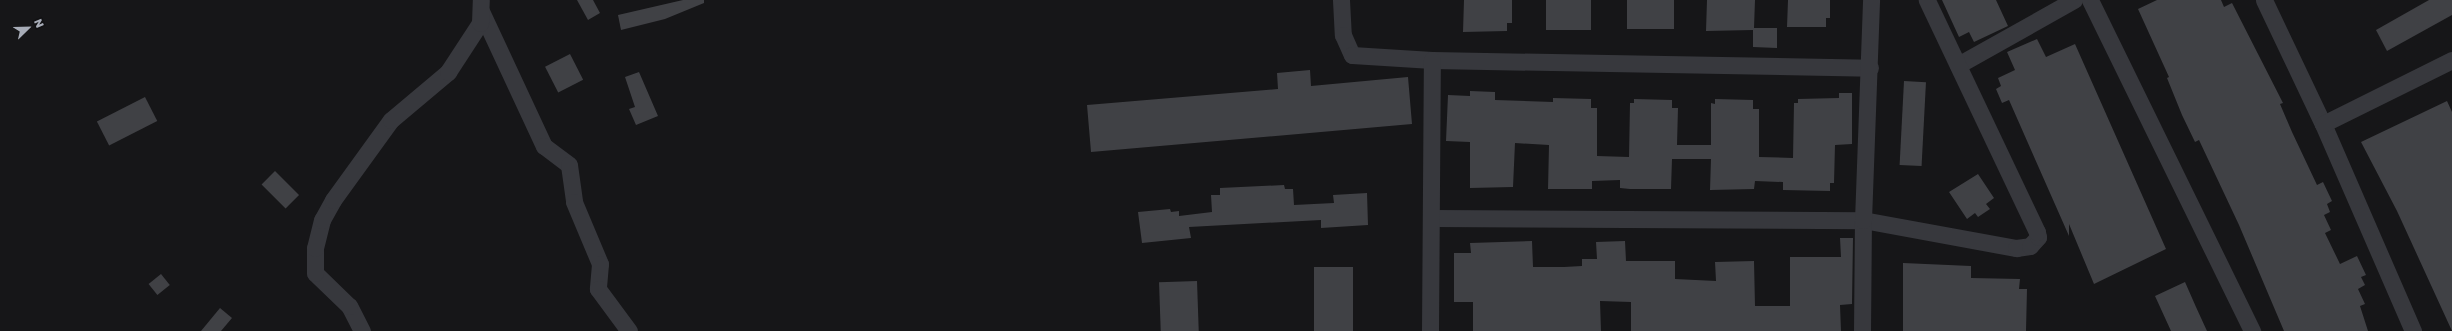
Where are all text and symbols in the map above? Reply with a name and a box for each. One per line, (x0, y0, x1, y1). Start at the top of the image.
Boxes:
north arrow (8, 8, 48, 48)
text: N (32, 17, 47, 30)

